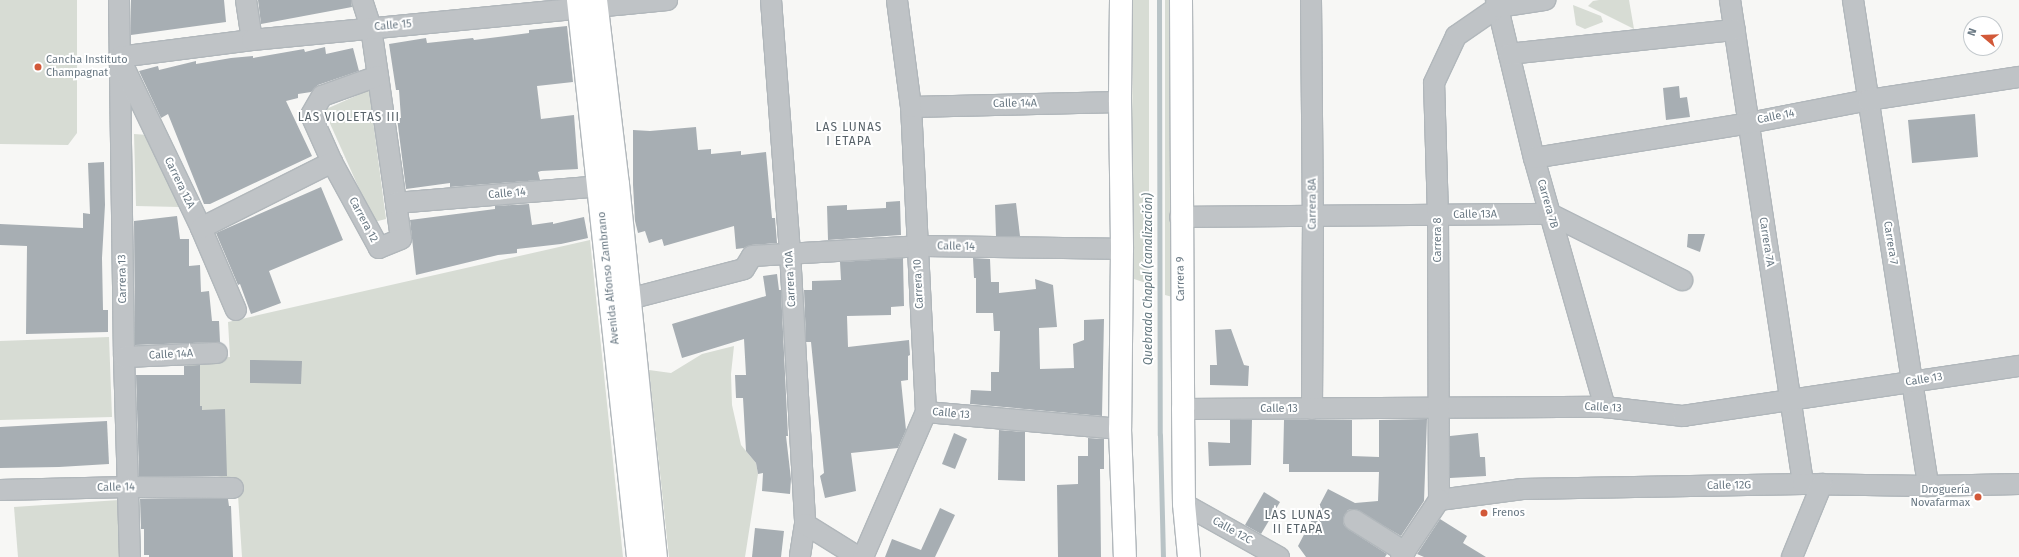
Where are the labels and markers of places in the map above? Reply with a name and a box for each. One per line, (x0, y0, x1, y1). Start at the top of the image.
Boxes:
place label: Cancha Instituto Champagnat (46, 54, 128, 80)
marker: Cancha Instituto Champagnat (33, 62, 43, 72)
place label: Droguería Novafarmax (1910, 484, 1970, 510)
marker: Droguería Novafarmax (1973, 492, 1983, 502)
place label: Frenos (1492, 506, 1525, 520)
marker: Frenos (1479, 508, 1489, 518)

